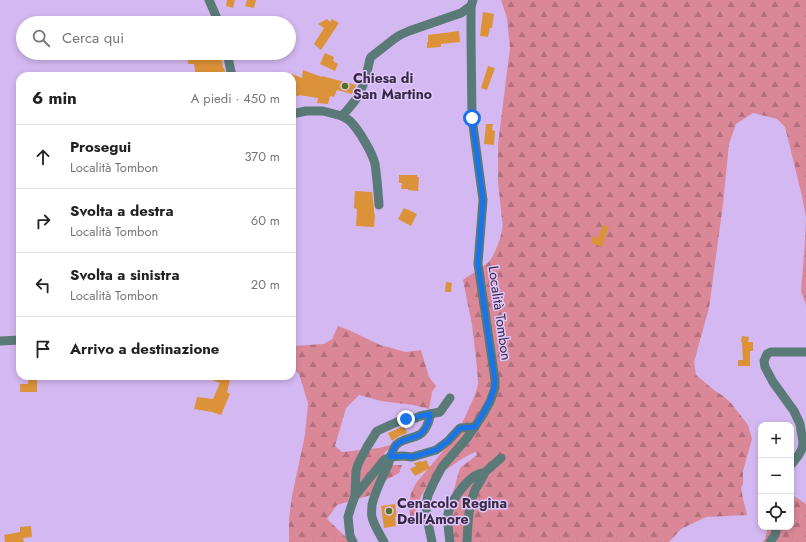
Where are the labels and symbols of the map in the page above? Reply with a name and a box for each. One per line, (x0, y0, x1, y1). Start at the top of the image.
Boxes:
place label: Chiesa di San Martino (353, 68, 432, 104)
marker: Chiesa di San Martino (340, 81, 350, 91)
route start (463, 109, 481, 127)
street label: Località Tombon (483, 264, 517, 362)
route end (397, 410, 415, 428)
place label: Cenacolo Regina Dell'Amore (397, 493, 507, 529)
marker: Cenacolo Regina Dell'Amore (384, 506, 394, 516)

